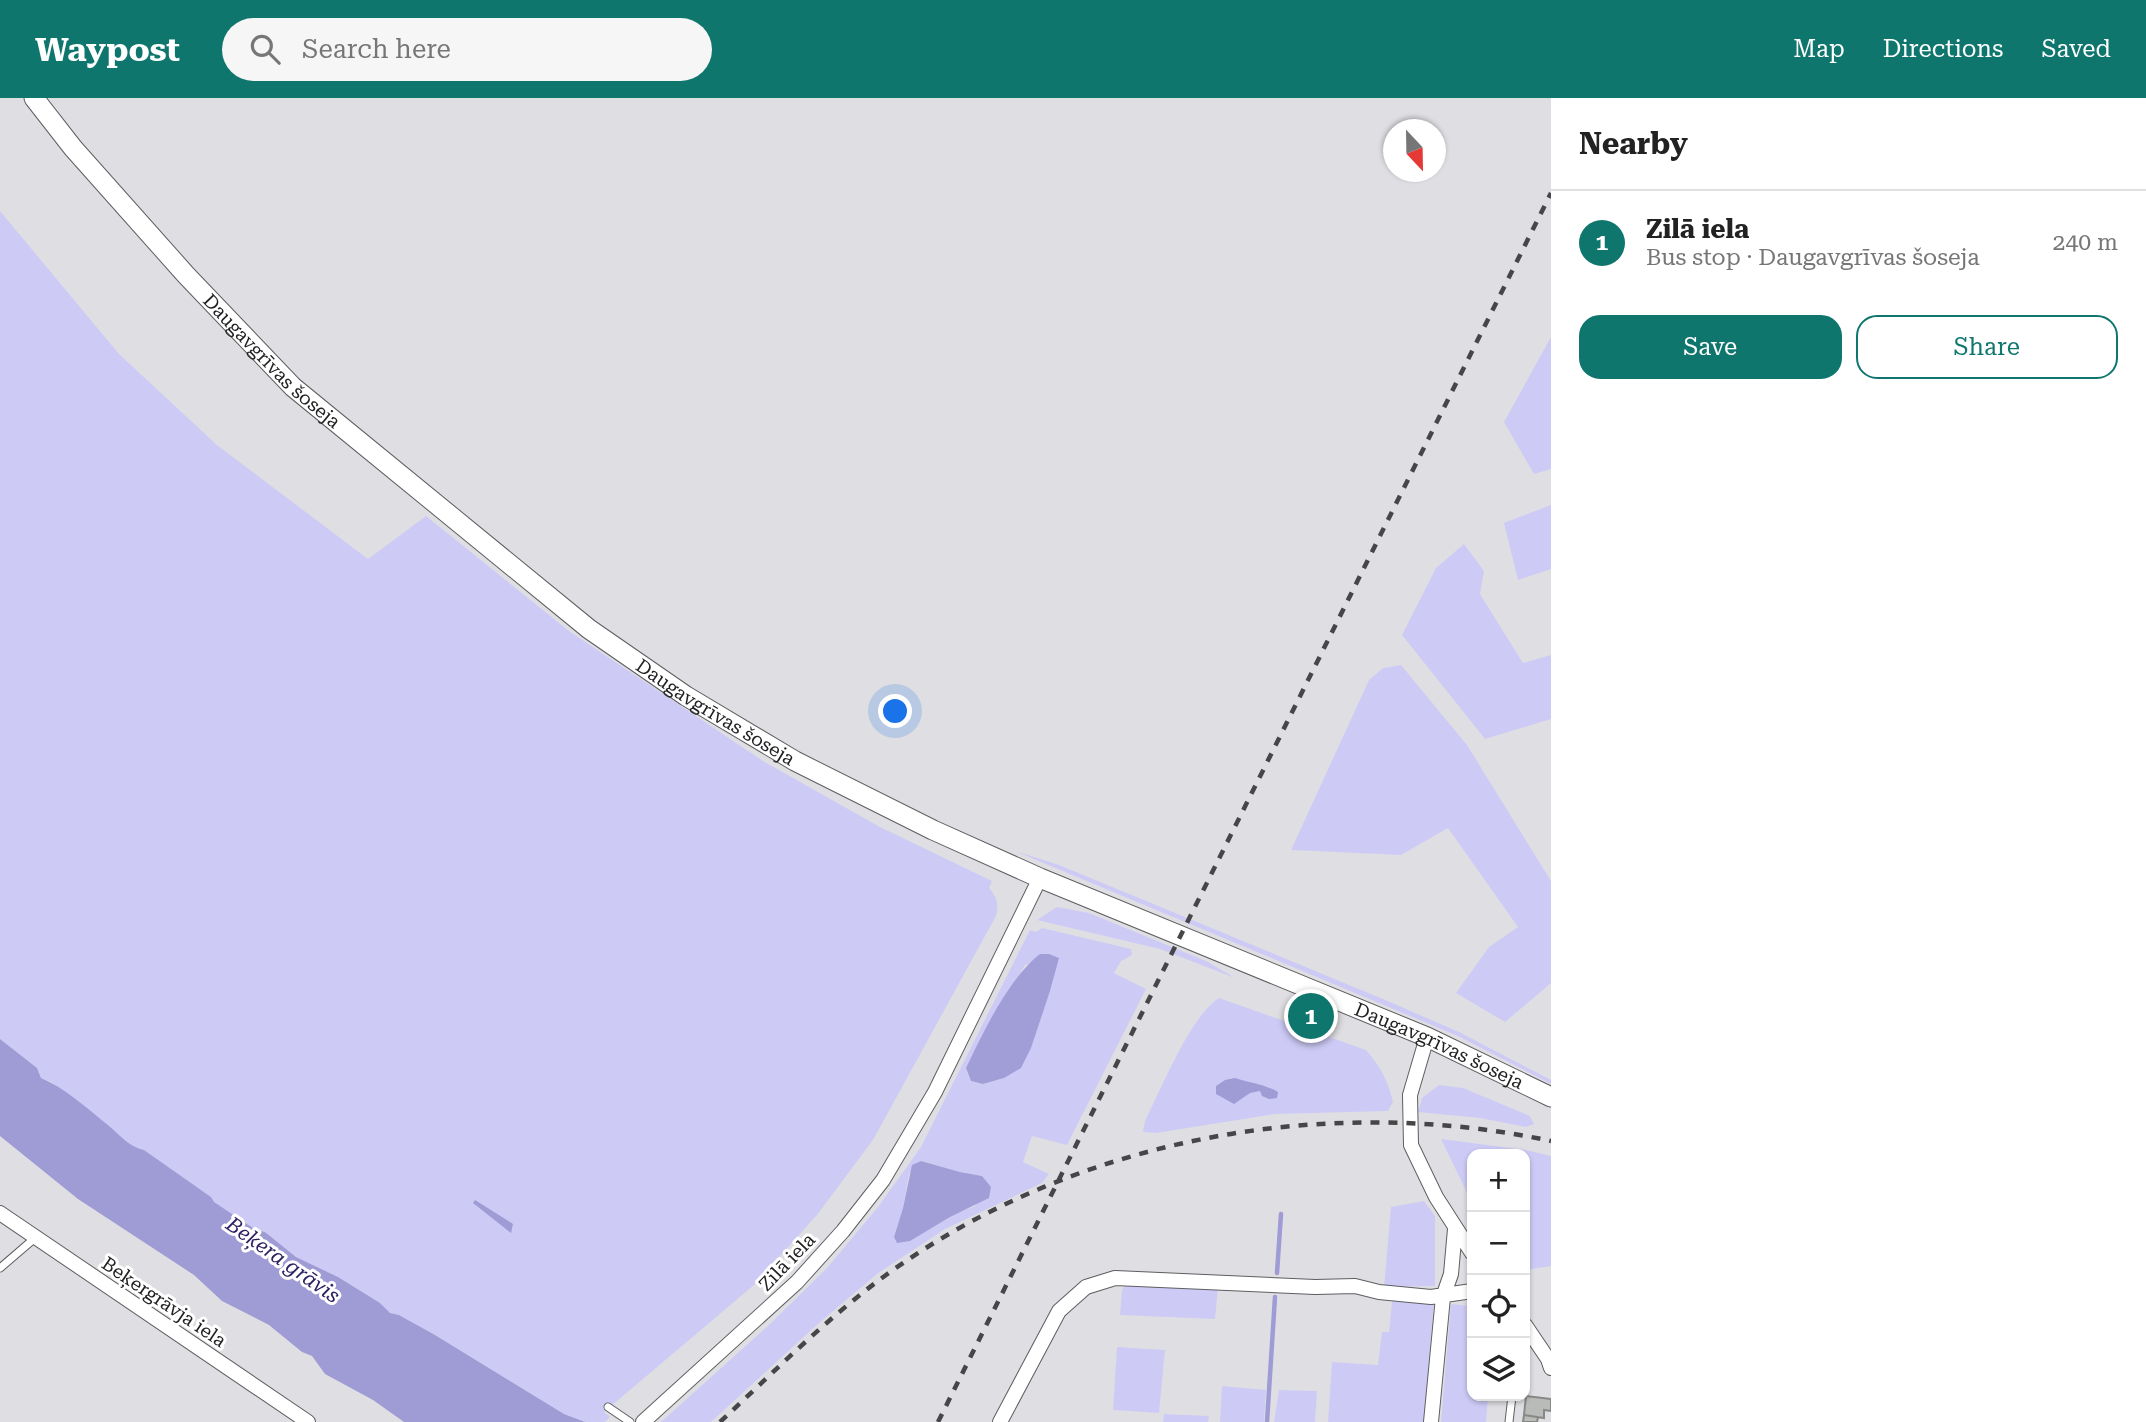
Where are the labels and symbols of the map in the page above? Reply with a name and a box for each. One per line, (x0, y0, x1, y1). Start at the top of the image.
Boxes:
north arrow (1383, 119, 1446, 182)
street label: Daugavgrīvas šoseja (198, 289, 346, 433)
street label: Daugavgrīvas šoseja (632, 653, 800, 770)
your location (878, 694, 912, 728)
pin: 1 (1288, 990, 1334, 1042)
street label: Daugavgrīvas šoseja (1351, 997, 1528, 1094)
water label: Beķera grāvis (220, 1211, 345, 1310)
street label: Zilā iela (754, 1228, 821, 1296)
street label: Beķergrāvja iela (96, 1252, 231, 1354)

